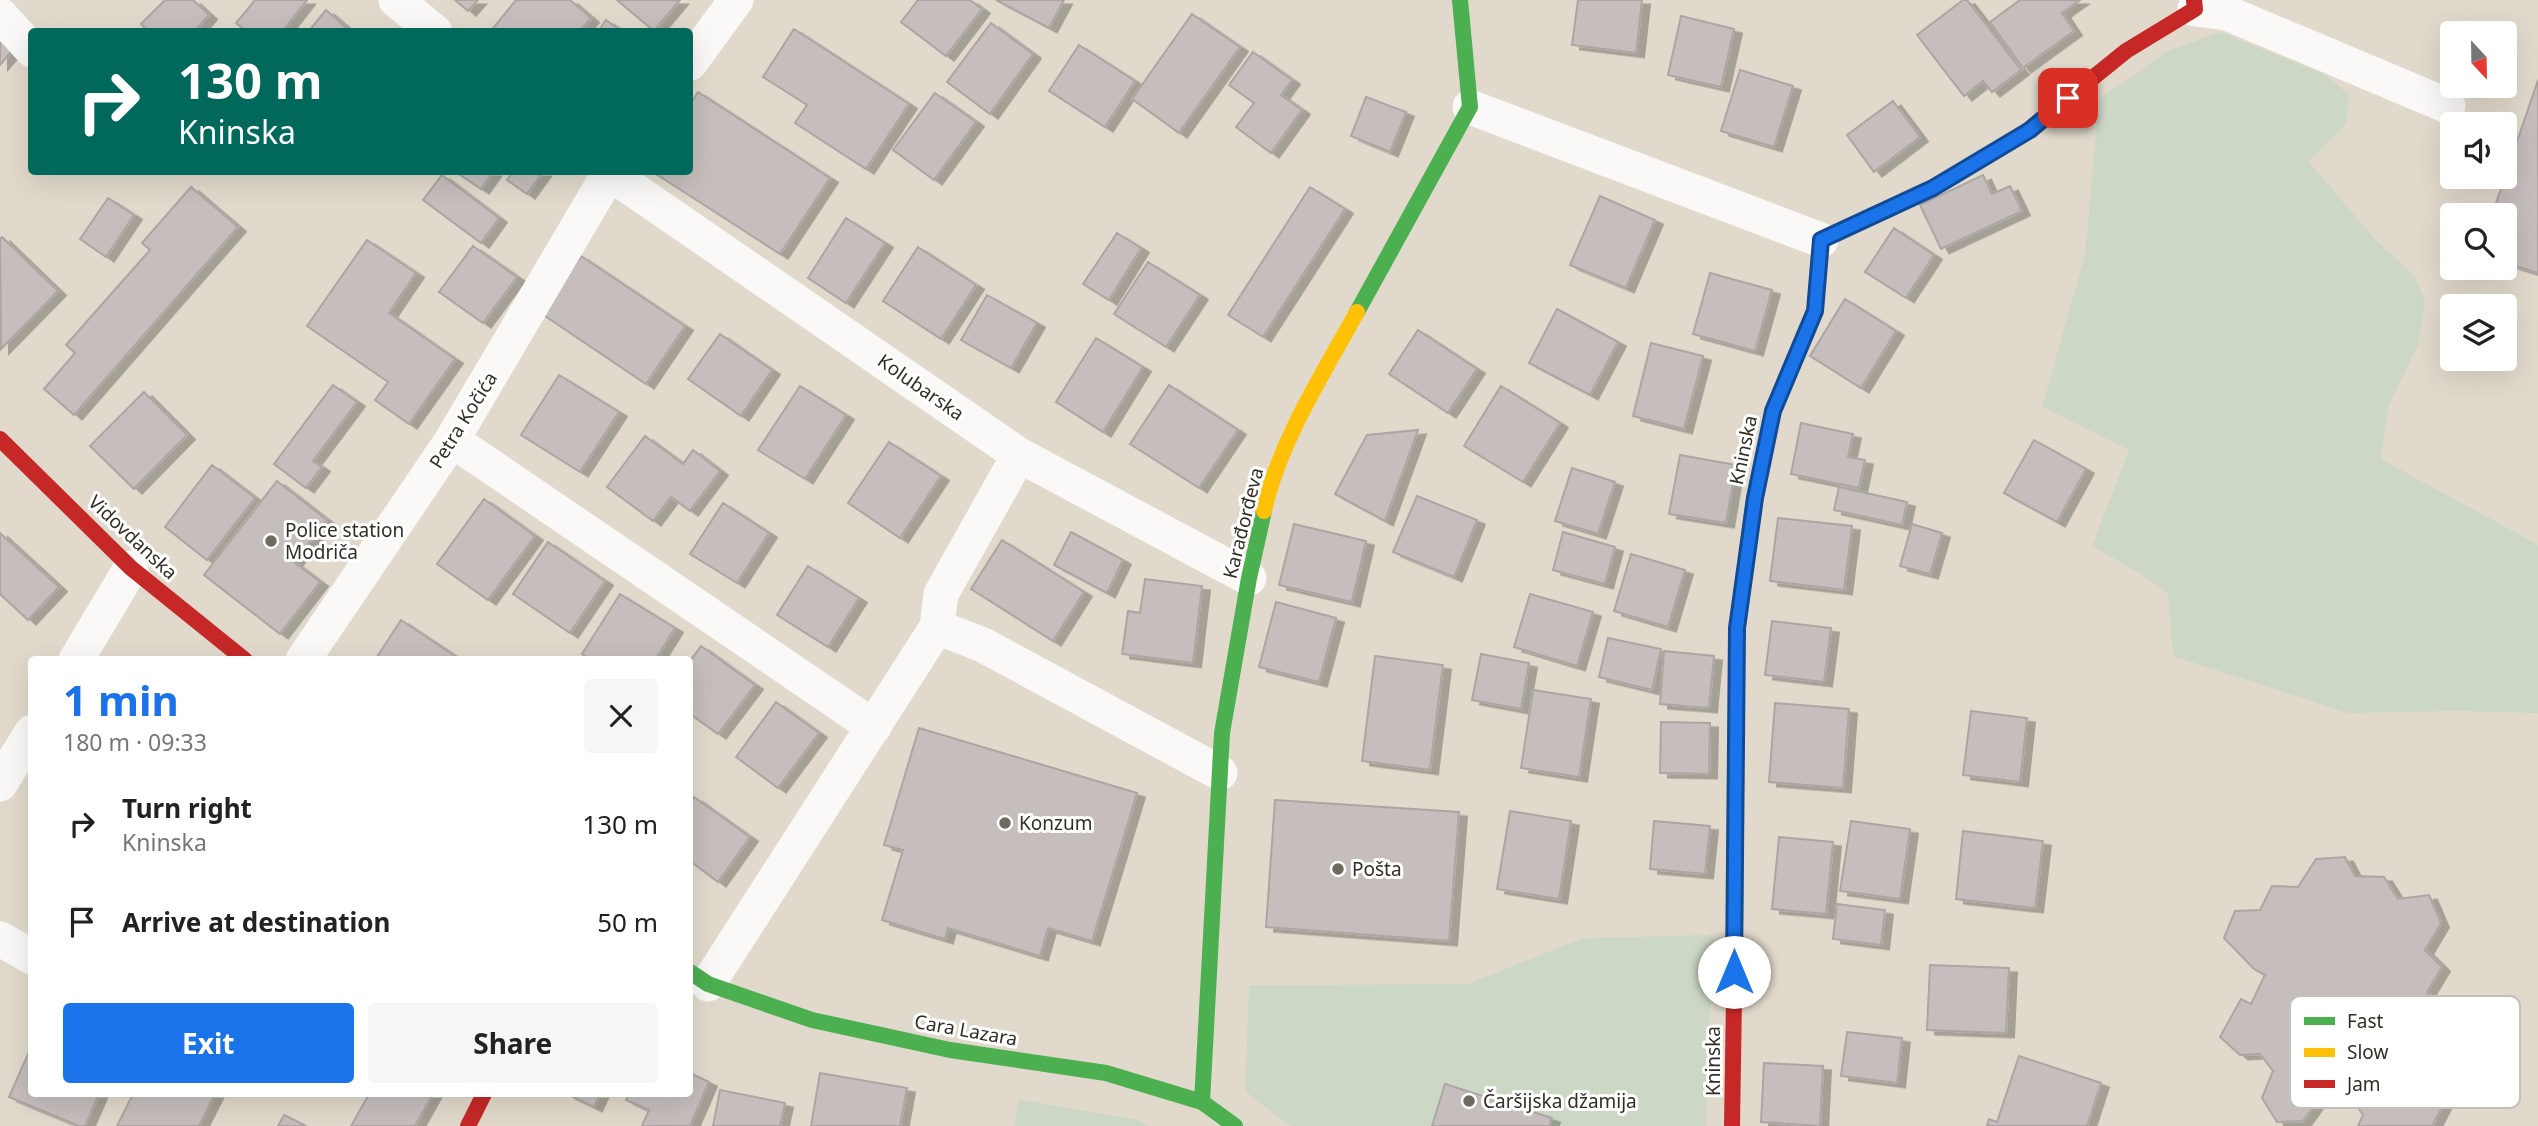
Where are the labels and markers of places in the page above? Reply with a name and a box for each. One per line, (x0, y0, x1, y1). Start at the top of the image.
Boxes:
pin (2038, 68, 2098, 128)
place label: Police station Modriča (285, 517, 404, 565)
marker: Police station Modriča (263, 533, 279, 549)
place label: Konzum (1019, 810, 1092, 836)
marker: Konzum (997, 815, 1013, 831)
place label: Pošta (1352, 856, 1402, 882)
marker: Pošta (1330, 861, 1346, 877)
place label: Čaršijska džamija (1483, 1088, 1637, 1114)
marker: Čaršijska džamija (1461, 1093, 1477, 1109)

